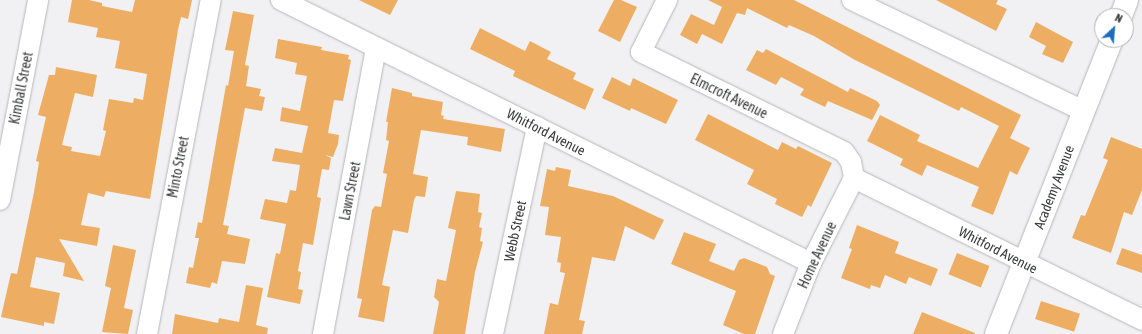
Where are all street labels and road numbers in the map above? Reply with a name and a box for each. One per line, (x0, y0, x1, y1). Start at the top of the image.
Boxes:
street label: Kimball Street (6, 50, 36, 126)
street label: Elmcroft Avenue (687, 70, 771, 122)
street label: Whitford Avenue (504, 105, 588, 159)
street label: Minto Street (164, 135, 192, 199)
street label: Academy Avenue (1030, 143, 1078, 231)
street label: Lawn Street (336, 160, 364, 222)
street label: Webb Street (500, 199, 530, 263)
street label: Home Avenue (794, 219, 840, 291)
street label: Whitford Avenue (956, 223, 1040, 277)

